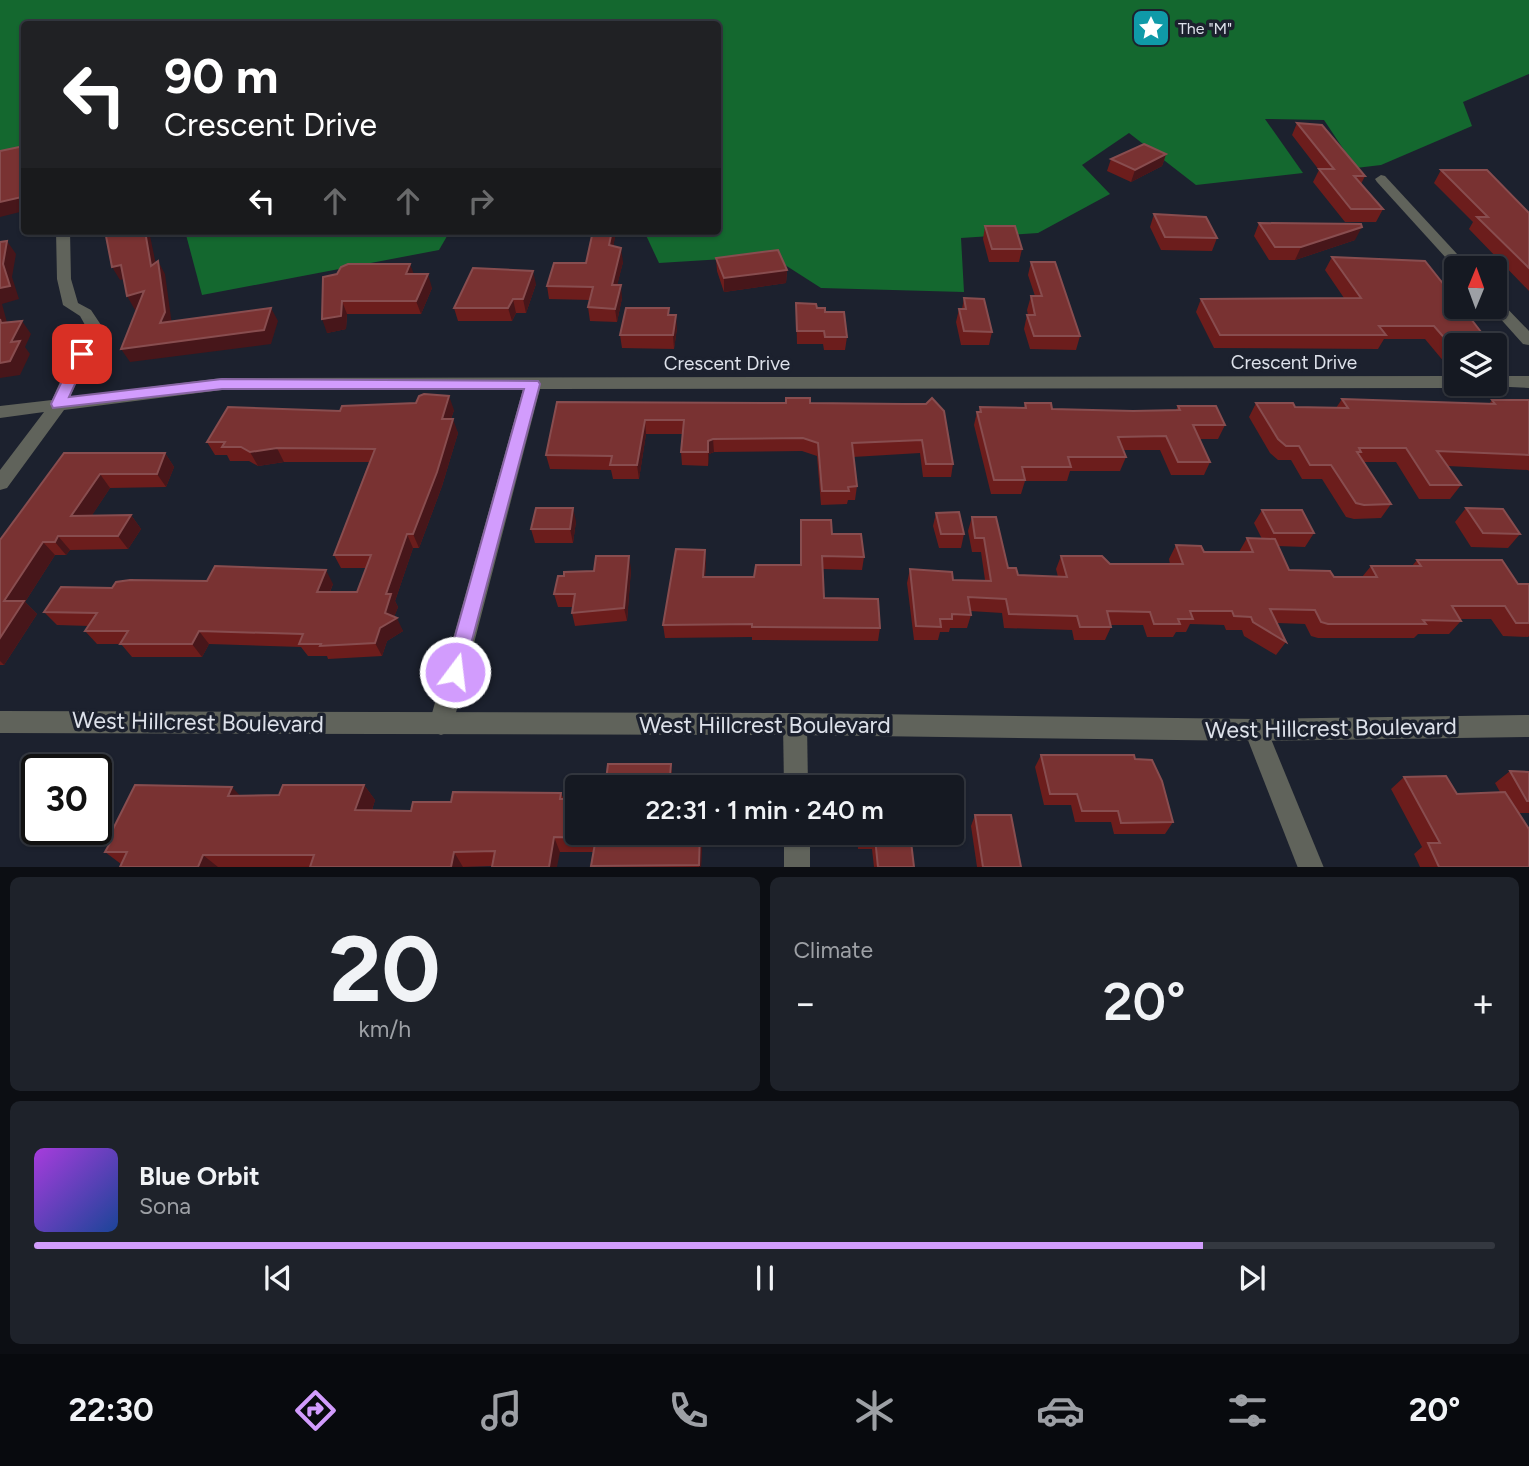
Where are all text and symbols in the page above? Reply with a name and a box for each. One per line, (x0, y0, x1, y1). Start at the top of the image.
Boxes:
place icon: The "M" (1130, 7, 1172, 49)
place label: The "M" (1178, 19, 1232, 38)
text: 90 m (164, 46, 279, 105)
icon: left (49, 49, 140, 140)
text: Crescent Drive (164, 106, 377, 144)
icon: left (243, 182, 281, 220)
icon: ahead (316, 182, 354, 220)
icon: ahead (389, 182, 427, 220)
icon: right (462, 182, 500, 220)
north arrow (1444, 256, 1507, 318)
map controls (1444, 256, 1507, 396)
pin (52, 324, 112, 384)
button: layers (1444, 333, 1507, 396)
icon: arrive (63, 335, 101, 373)
street label: Crescent Drive (1231, 351, 1357, 374)
street label: Crescent Drive (664, 352, 790, 375)
position arrow (418, 635, 492, 709)
street label: West Hillcrest Boulevard (72, 706, 324, 738)
street label: West Hillcrest Boulevard (639, 711, 891, 739)
street label: West Hillcrest Boulevard (1205, 712, 1457, 744)
speed limit sign: 30 (21, 754, 112, 845)
text: 22:31 · 1 min · 240 m (645, 794, 884, 826)
text: 20 (329, 915, 441, 1024)
text: Climate (794, 936, 873, 964)
text: 20° (1103, 971, 1186, 1033)
text: − (794, 980, 817, 1026)
text: + (1471, 980, 1495, 1026)
text: km/h (358, 1015, 411, 1043)
text: Blue Orbit (139, 1160, 260, 1192)
text: Sona (139, 1192, 191, 1220)
icon: previous (259, 1259, 297, 1297)
icon: pause (746, 1259, 784, 1297)
icon: next (1233, 1259, 1271, 1297)
icon: directions (291, 1386, 340, 1435)
icon: music (477, 1386, 526, 1435)
icon: phone (664, 1386, 713, 1435)
icon: climate (850, 1386, 899, 1435)
icon: car (1036, 1386, 1085, 1435)
icon: filters (1223, 1386, 1272, 1435)
text: 22:30 (69, 1391, 154, 1429)
text: 20° (1409, 1391, 1460, 1429)

